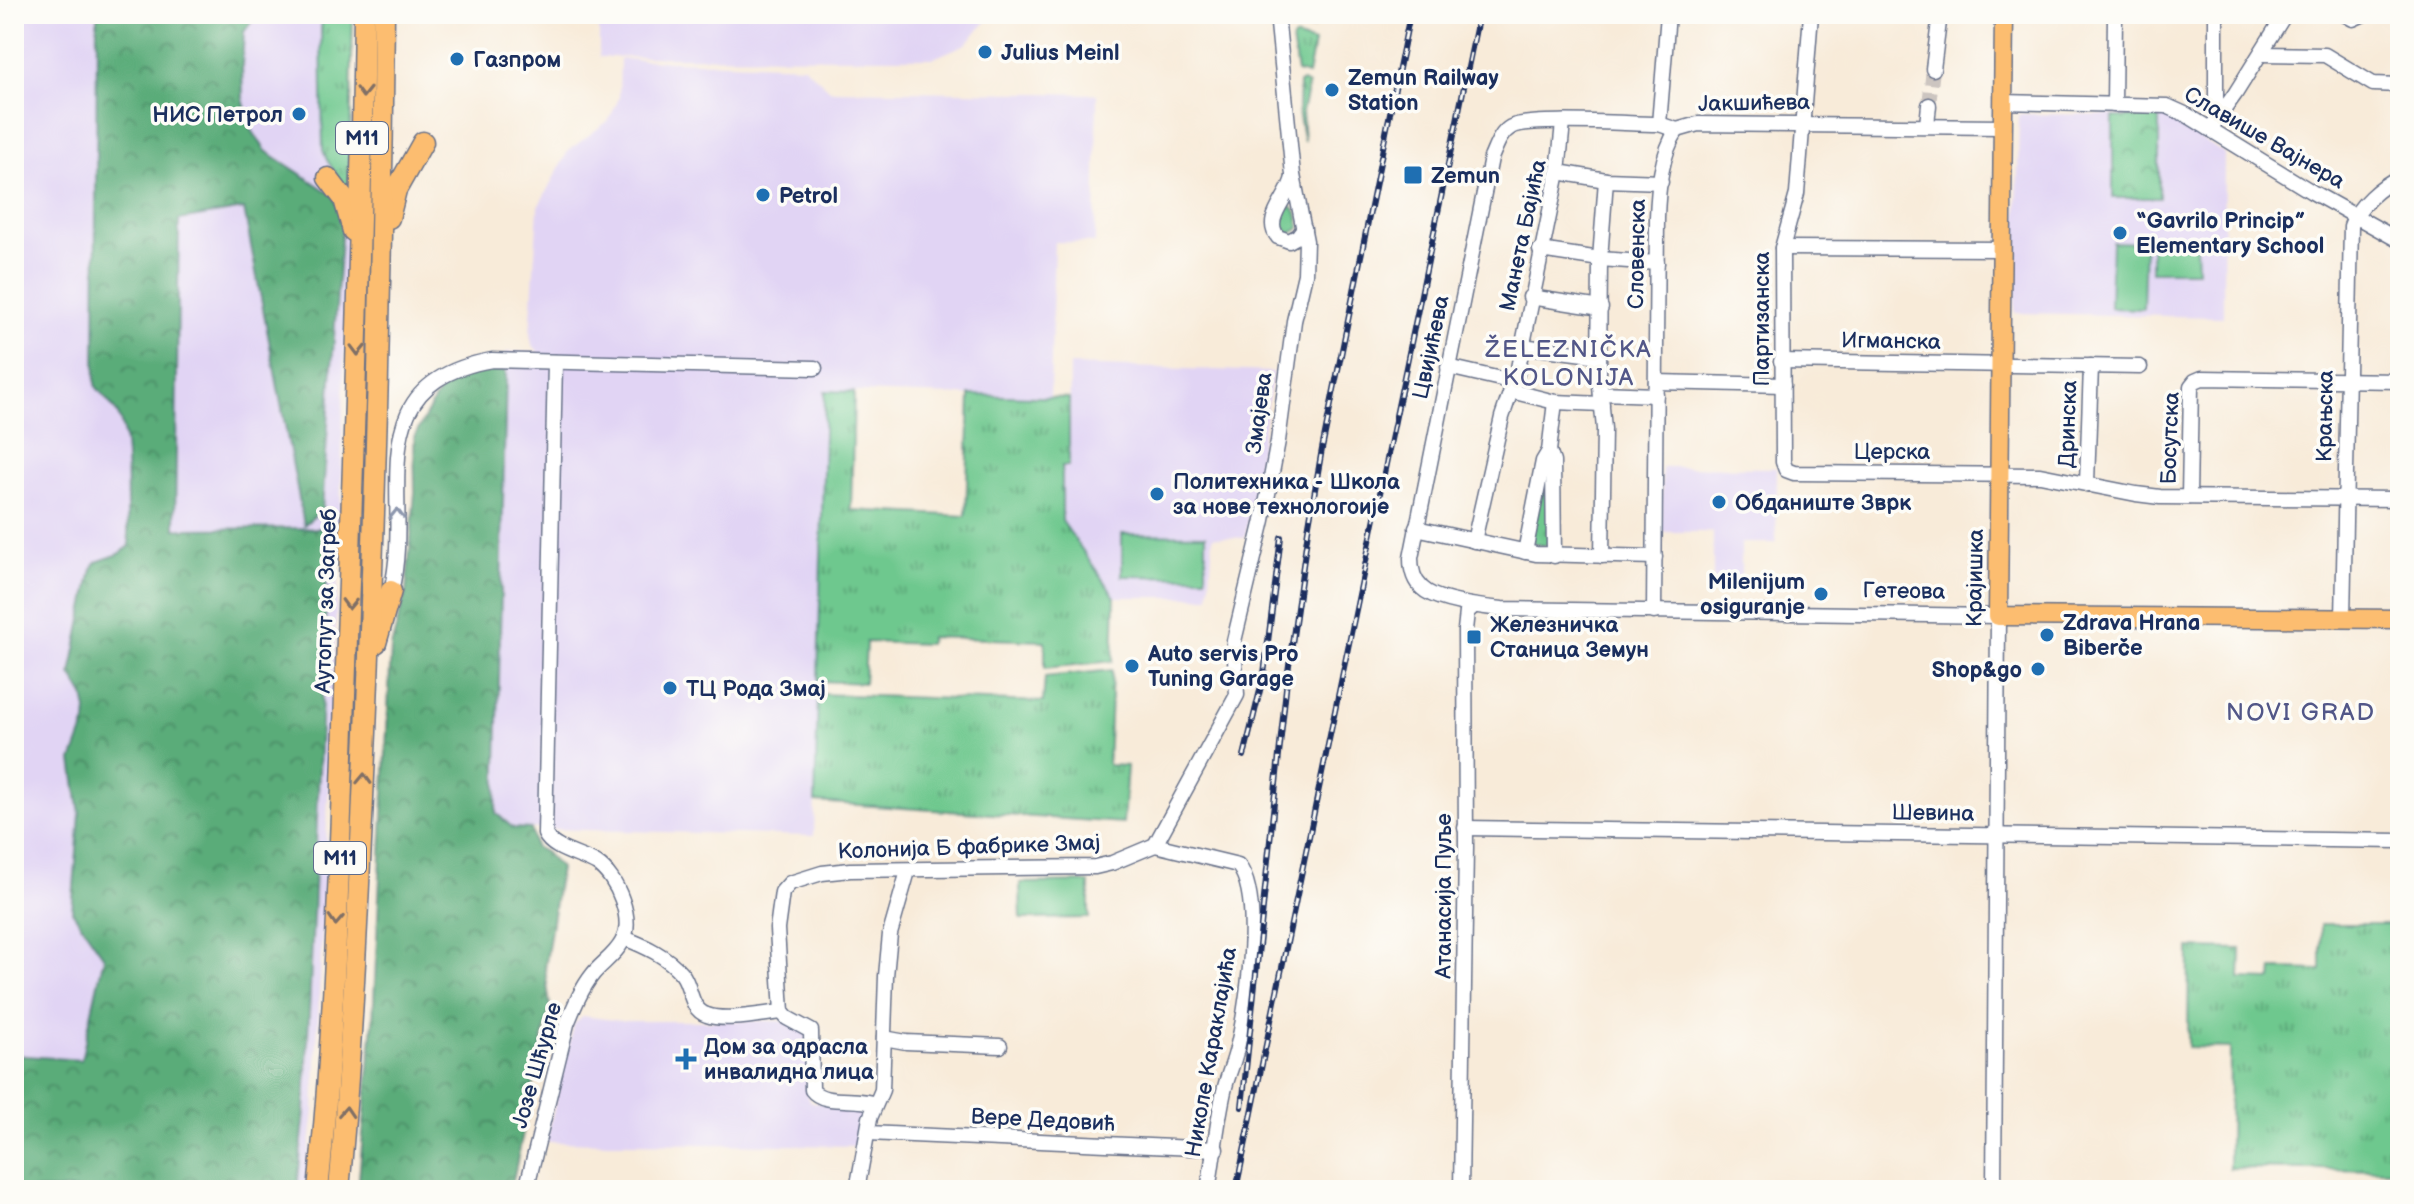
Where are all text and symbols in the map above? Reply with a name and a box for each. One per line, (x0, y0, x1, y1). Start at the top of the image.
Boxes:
place label: Julius Meinl (1001, 40, 1120, 67)
marker: Julius Meinl (976, 43, 994, 61)
place label: Газпром (473, 47, 561, 74)
marker: Газпром (448, 50, 466, 68)
place label: Zemun Railway Station (1348, 65, 1499, 117)
marker: Zemun Railway Station (1323, 81, 1341, 99)
street label: Славише Вајнера (2179, 81, 2350, 195)
one-way arrow (354, 86, 371, 99)
street label: Јакшићева (1698, 89, 1810, 118)
place label: НИС Петрол (152, 102, 283, 129)
marker: НИС Петрол (290, 105, 308, 123)
road number: M11 (336, 122, 388, 154)
street label: Манета Бајића (1494, 157, 1553, 314)
place label: Zemun (1431, 163, 1500, 190)
marker: Zemun (1402, 164, 1424, 186)
place label: Petrol (779, 183, 838, 210)
marker: Petrol (754, 186, 772, 204)
street label: Словенска (1623, 199, 1652, 309)
place label: “Gavrilo Princip” Elementary School (2136, 208, 2324, 260)
marker: “Gavrilo Princip” Elementary School (2111, 224, 2129, 242)
street label: Партизанска (1749, 251, 1776, 387)
street label: Цвијићева (1407, 293, 1456, 402)
street label: Игманска (1841, 327, 1941, 356)
district label: ŽELEZNIČKA KOLONIJA (1484, 334, 1653, 392)
one-way arrow (349, 344, 367, 357)
street label: Крањска (2311, 370, 2340, 462)
street label: Змајева (1240, 371, 1279, 456)
street label: Дринска (2053, 380, 2084, 468)
street label: Босутска (2155, 391, 2186, 485)
street label: Церска (1854, 439, 1930, 466)
place label: Политехника - Школа за нове технологоије (1173, 469, 1400, 521)
marker: Политехника - Школа за нове технологоије (1148, 485, 1166, 503)
place label: Обданиште Зврк (1735, 490, 1911, 517)
marker: Обданиште Зврк (1710, 493, 1728, 511)
one-way arrow (388, 507, 405, 520)
street label: Аутопут за Загреб (310, 508, 343, 695)
street label: Крајишка (1961, 529, 1990, 627)
place label: Milenijum osiguranje (1700, 569, 1805, 621)
street label: Гетеова (1862, 577, 1946, 606)
marker: Milenijum osiguranje (1812, 585, 1830, 603)
one-way arrow (341, 598, 358, 611)
place label: Zdrava Hrana Biberče (2063, 610, 2201, 662)
place label: Железничка Станица Земун (1490, 612, 1649, 664)
marker: Zdrava Hrana Biberče (2038, 626, 2056, 644)
marker: Железничка Станица Земун (1465, 628, 1483, 646)
place label: Auto servis Pro Tuning Garage (1147, 641, 1298, 693)
marker: Auto servis Pro Tuning Garage (1123, 657, 1141, 675)
place label: Shop&go (1932, 657, 2022, 684)
marker: Shop&go (2029, 660, 2047, 678)
place label: ТЦ Рода Змај (686, 676, 826, 703)
marker: ТЦ Рода Змај (661, 679, 679, 697)
district label: NOVI GRAD (2226, 698, 2376, 727)
one-way arrow (355, 772, 372, 785)
street label: Шевина (1891, 799, 1975, 828)
street label: Атанасија Пуље (1431, 813, 1458, 980)
street label: Колонија Б фабрике Змај (837, 829, 1101, 866)
road number: M11 (314, 842, 366, 874)
one-way arrow (328, 914, 345, 927)
street label: Николе Караклајића (1180, 945, 1243, 1159)
street label: Јозе Шћурле (507, 999, 568, 1132)
place label: Дом за одрасла инвалидна лица (704, 1034, 874, 1086)
marker: Дом за одрасла инвалидна лица (675, 1048, 697, 1070)
street label: Вере Дедовић (970, 1103, 1116, 1138)
one-way arrow (337, 1105, 354, 1118)

